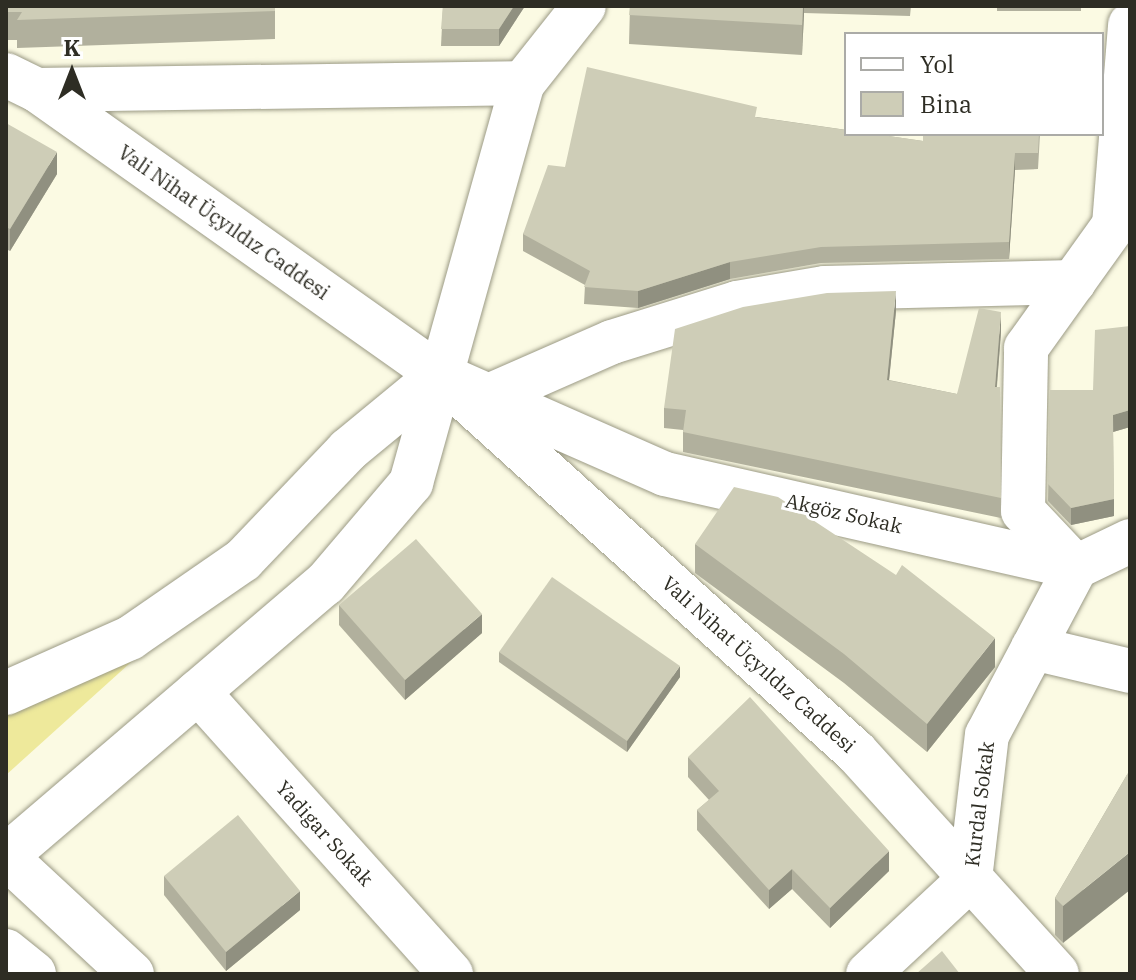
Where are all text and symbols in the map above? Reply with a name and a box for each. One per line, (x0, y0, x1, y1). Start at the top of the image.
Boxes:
north arrow (32, 32, 112, 112)
legend (844, 32, 1104, 136)
text: K (64, 33, 80, 62)
text: Yol (920, 48, 954, 80)
text: Bina (920, 88, 972, 120)
street label: Vali Nihat Üçyıldız Caddesi (114, 140, 334, 304)
street label: Akgöz Sokak (783, 488, 905, 538)
street label: Vali Nihat Üçyıldız Caddesi (657, 571, 861, 757)
street label: Kurdal Sokak (959, 740, 999, 868)
street label: Yadigar Sokak (272, 775, 378, 891)

